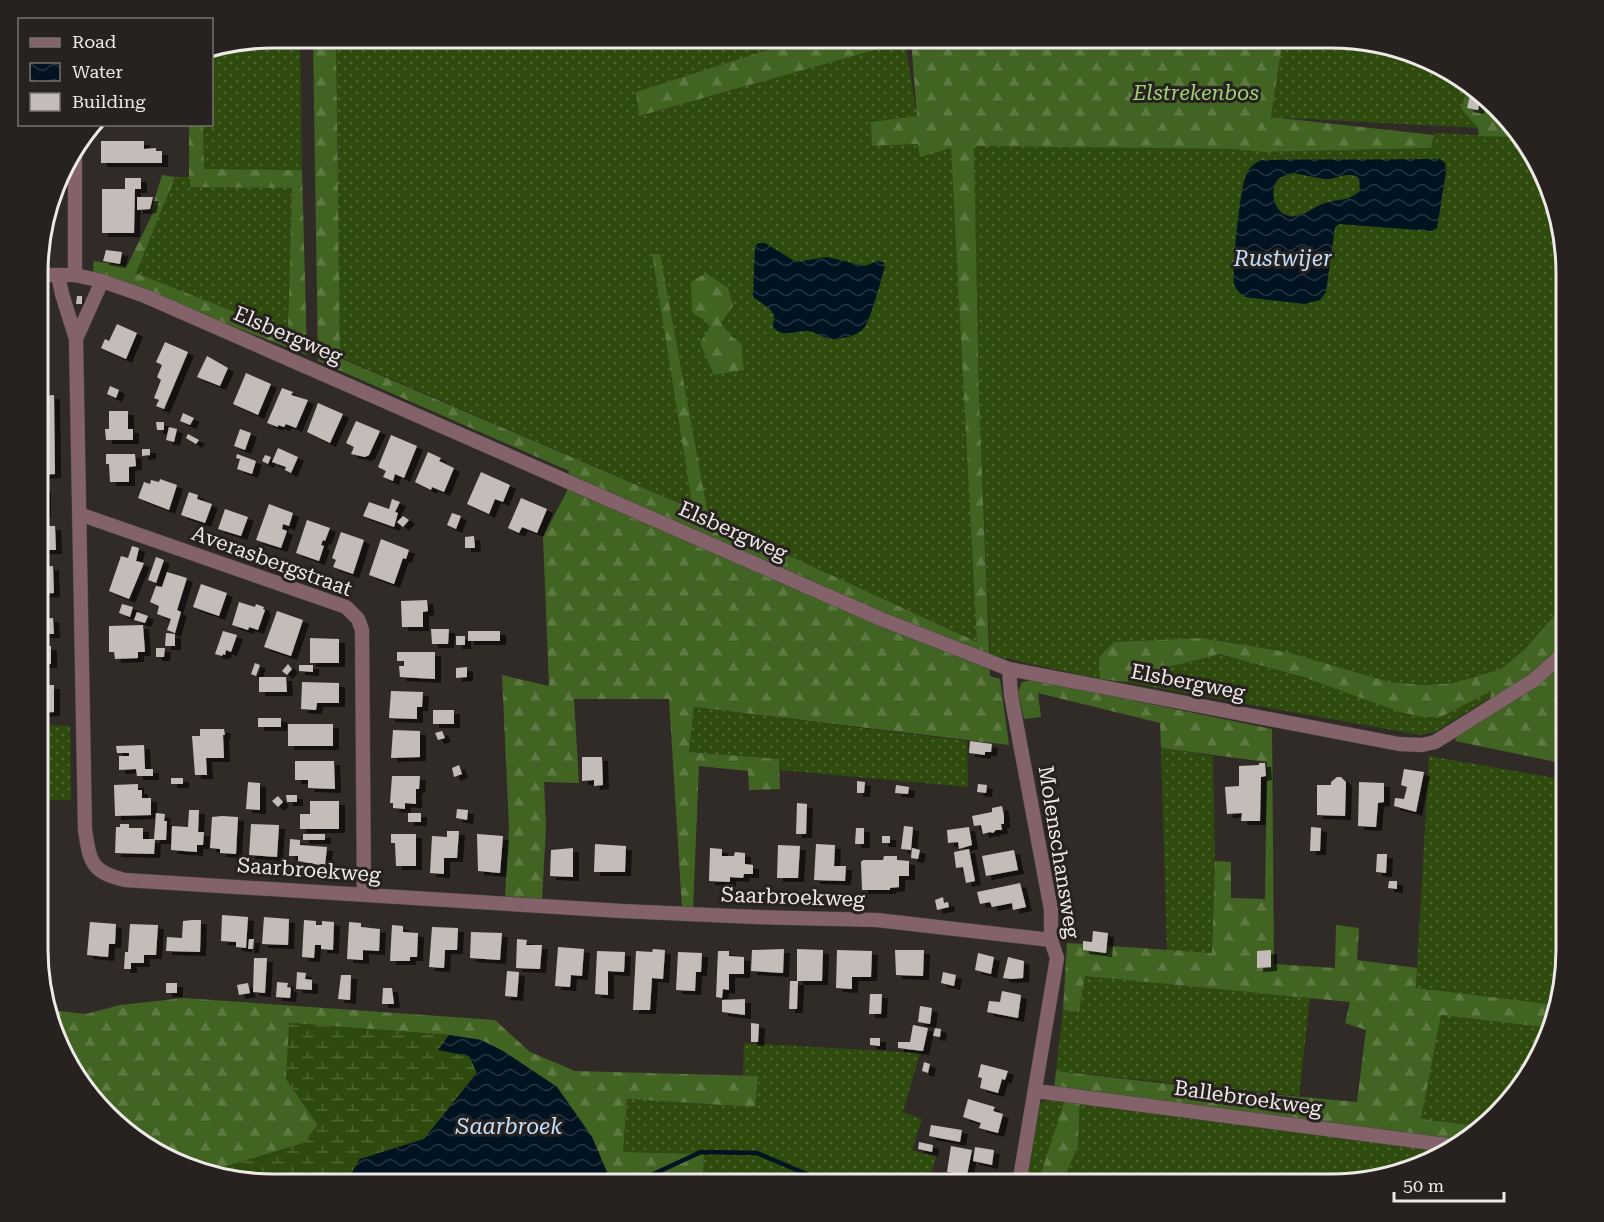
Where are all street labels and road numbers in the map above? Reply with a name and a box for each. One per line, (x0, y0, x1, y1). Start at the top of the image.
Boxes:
street label: Elsbergweg (230, 301, 346, 369)
street label: Elsbergweg (675, 496, 791, 566)
street label: Averasbergstraat (189, 521, 356, 601)
street label: Elsbergweg (1129, 659, 1247, 705)
street label: Molenschansweg (1033, 764, 1085, 940)
street label: Saarbroekweg (236, 853, 382, 887)
street label: Saarbroekweg (721, 882, 865, 912)
street label: Ballebroekweg (1172, 1076, 1324, 1120)

